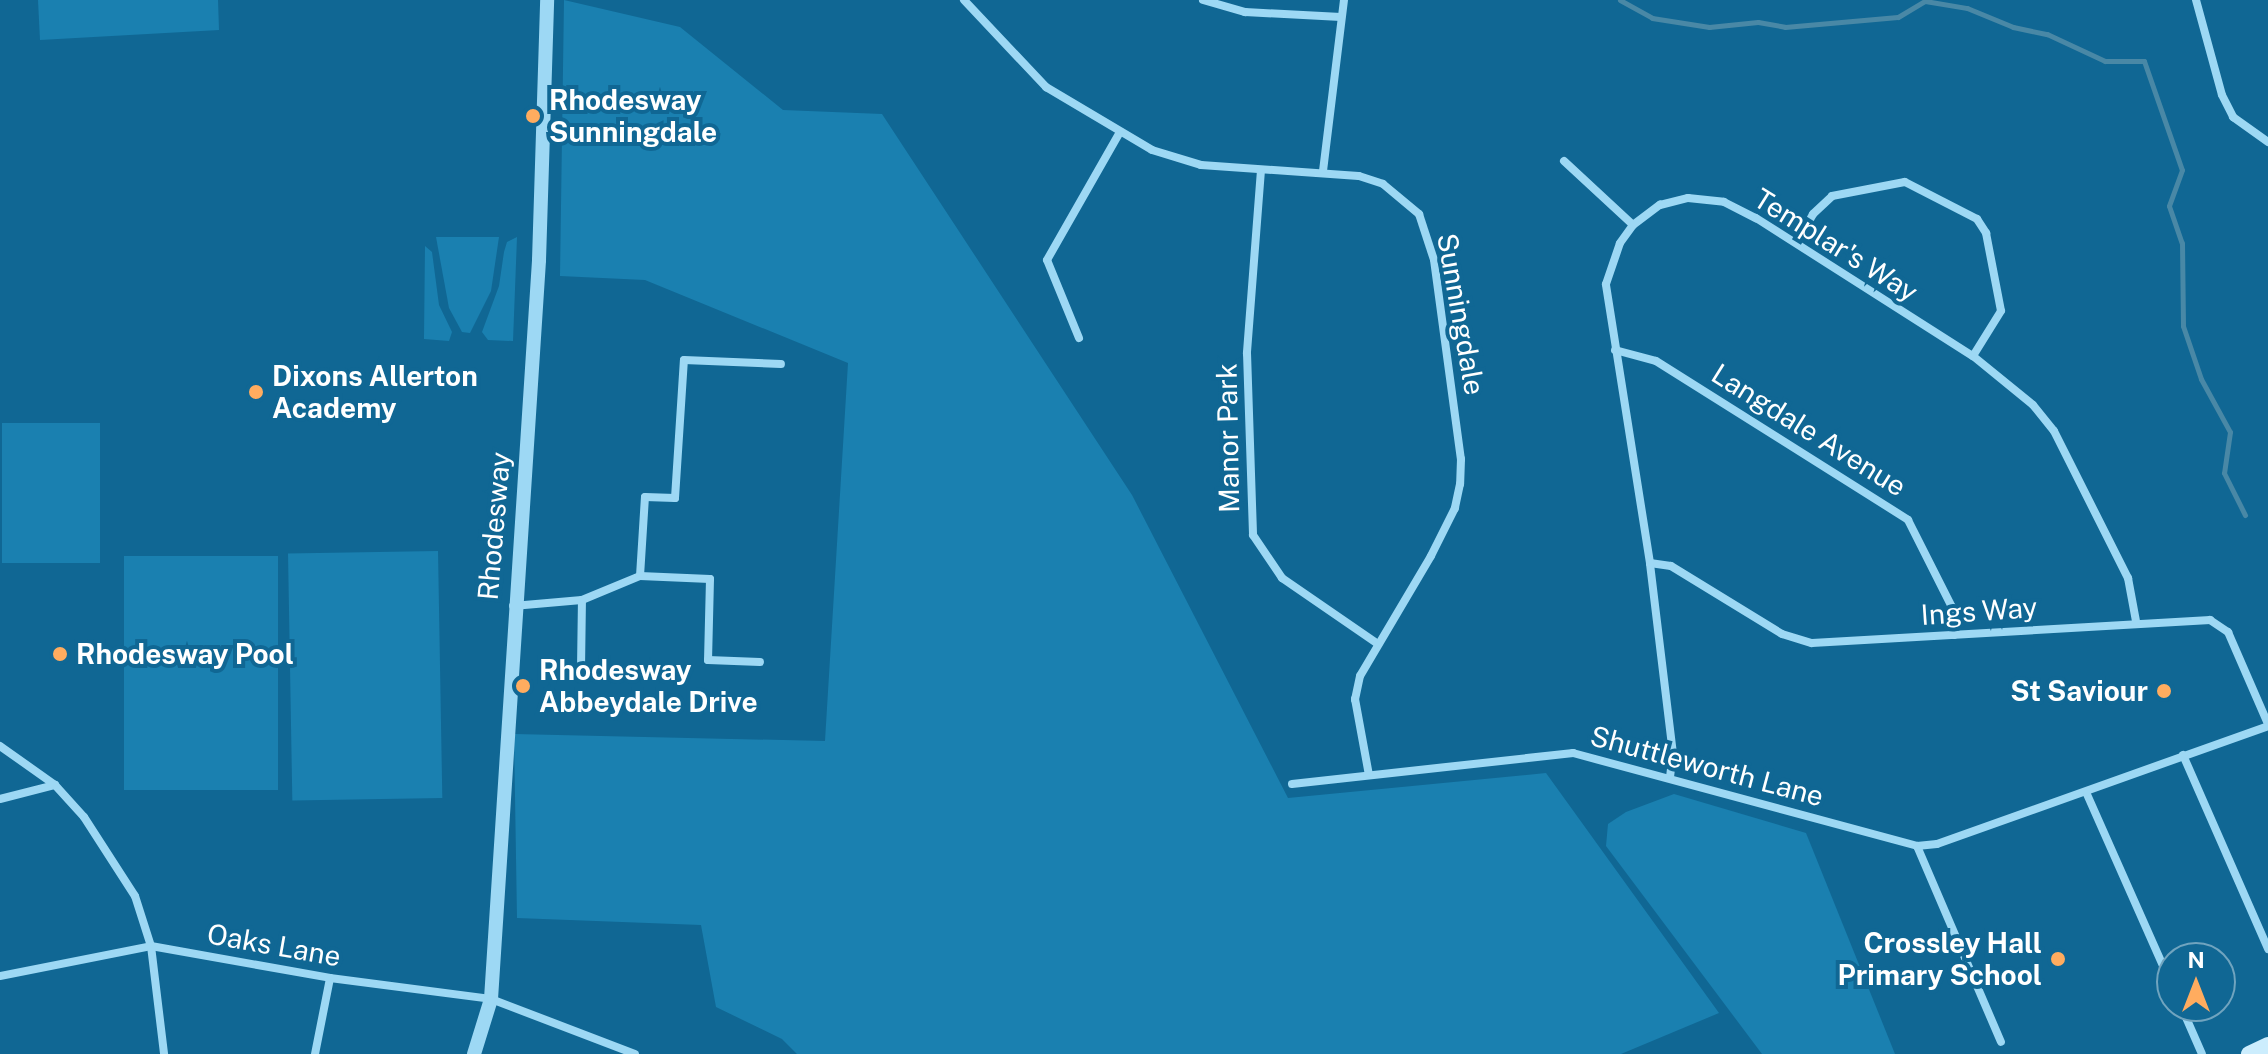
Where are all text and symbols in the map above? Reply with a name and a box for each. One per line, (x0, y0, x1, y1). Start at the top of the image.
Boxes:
place label: Rhodesway Sunningdale (549, 83, 717, 149)
marker: Rhodesway Sunningdale (524, 107, 542, 125)
street label: Templar's Way (1748, 181, 1924, 309)
street label: Sunningdale (1430, 231, 1492, 397)
street label: Langdale Avenue (1705, 357, 1913, 503)
place label: Dixons Allerton Academy (272, 359, 478, 425)
street label: Manor Park (1210, 363, 1246, 513)
marker: Dixons Allerton Academy (247, 383, 265, 401)
street label: Rhodesway (471, 450, 517, 602)
street label: Ings Way (1919, 590, 2039, 632)
place label: Rhodesway Pool (76, 637, 294, 671)
marker: Rhodesway Pool (51, 645, 69, 663)
place label: Rhodesway Abbeydale Drive (539, 653, 758, 719)
place label: St Saviour (2010, 674, 2148, 708)
marker: Rhodesway Abbeydale Drive (514, 677, 532, 695)
marker: St Saviour (2155, 682, 2173, 700)
street label: Shuttleworth Lane (1587, 719, 1827, 813)
street label: Oaks Lane (204, 917, 344, 973)
place label: Crossley Hall Primary School (1837, 926, 2042, 992)
north arrow (2156, 942, 2236, 1022)
text: N (2187, 947, 2205, 973)
marker: Crossley Hall Primary School (2049, 950, 2067, 968)

